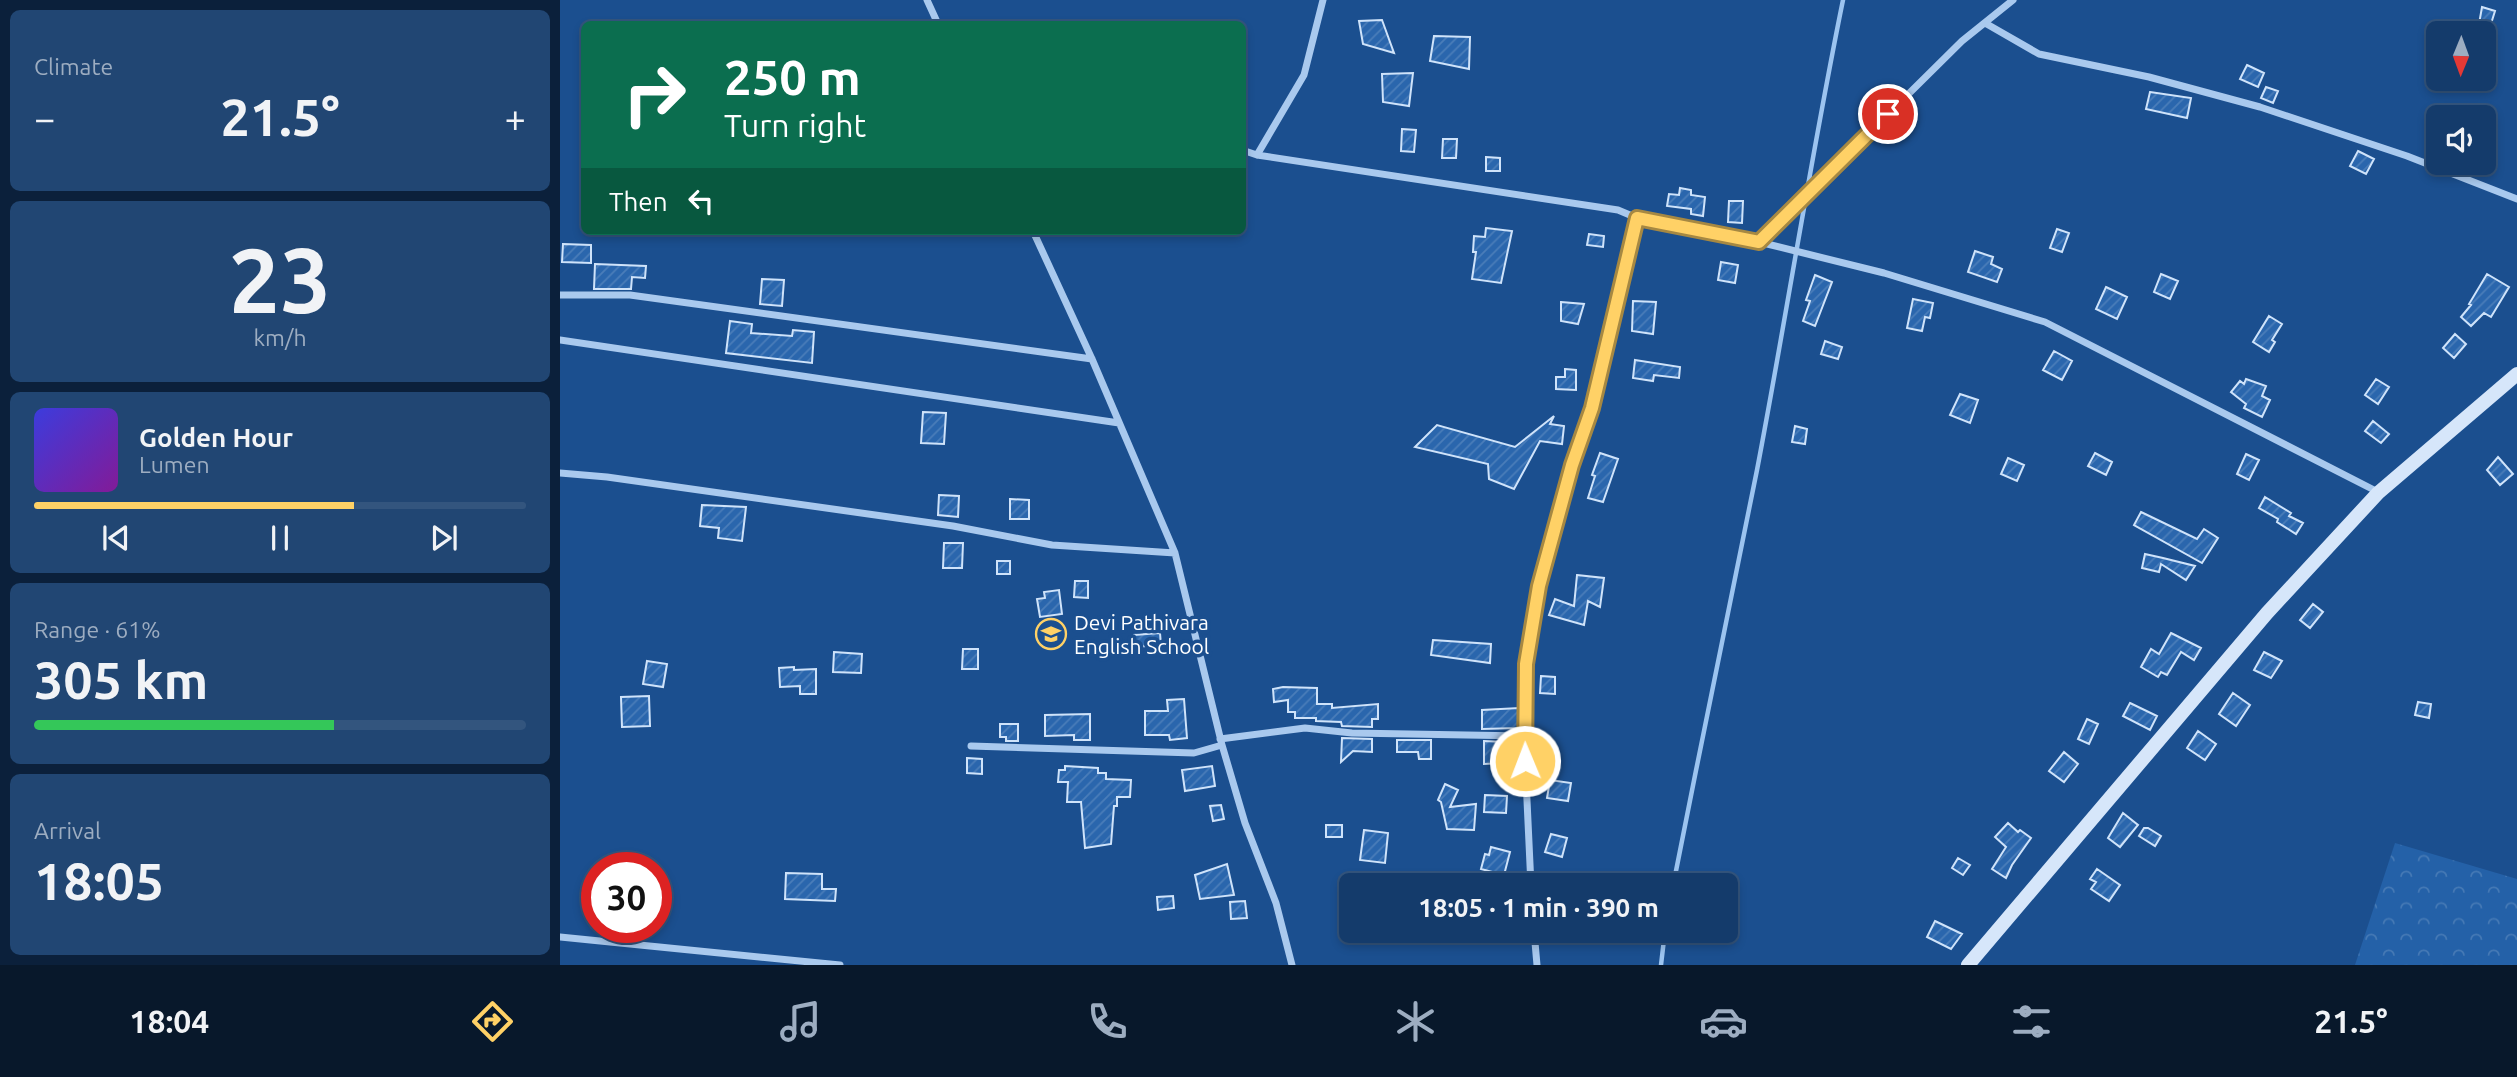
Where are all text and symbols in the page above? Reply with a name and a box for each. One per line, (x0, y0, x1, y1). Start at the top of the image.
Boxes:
north arrow (2426, 21, 2496, 91)
map controls (2426, 21, 2496, 175)
icon: right (609, 49, 700, 140)
text: 250 m (724, 49, 861, 104)
text: Climate (34, 54, 113, 79)
pin (1858, 84, 1918, 144)
text: 21.5° (220, 88, 340, 146)
icon: arrive (1869, 95, 1907, 133)
text: − (34, 97, 55, 139)
text: + (505, 97, 526, 139)
button: sound (2426, 105, 2496, 175)
text: Turn right (724, 107, 866, 143)
icon: left (682, 182, 720, 220)
text: Then (609, 187, 668, 216)
text: 23 (229, 228, 331, 330)
text: km/h (253, 325, 307, 350)
text: Golden Hour (139, 423, 293, 452)
text: Lumen (139, 452, 210, 477)
icon: previous (97, 519, 135, 557)
icon: pause (261, 519, 299, 557)
icon: next (425, 519, 463, 557)
place label: Devi Pathivara English School (1074, 610, 1209, 658)
text: Range · 61% (34, 617, 161, 642)
school or university icon: Devi Pathivara English School (1034, 617, 1068, 651)
text: 305 km (34, 651, 208, 709)
position arrow (1488, 724, 1562, 798)
text: Arrival (34, 818, 101, 843)
text: 18:05 (34, 852, 164, 910)
speed limit sign: 30 (581, 852, 672, 943)
text: 18:05 · 1 min · 390 m (1418, 893, 1659, 922)
icon: directions (468, 997, 517, 1046)
icon: music (776, 997, 825, 1046)
icon: phone (1083, 997, 1132, 1046)
icon: climate (1391, 997, 1440, 1046)
icon: car (1699, 997, 1748, 1046)
icon: filters (2007, 997, 2056, 1046)
text: 18:04 (129, 1003, 209, 1039)
text: 21.5° (2314, 1003, 2388, 1039)

